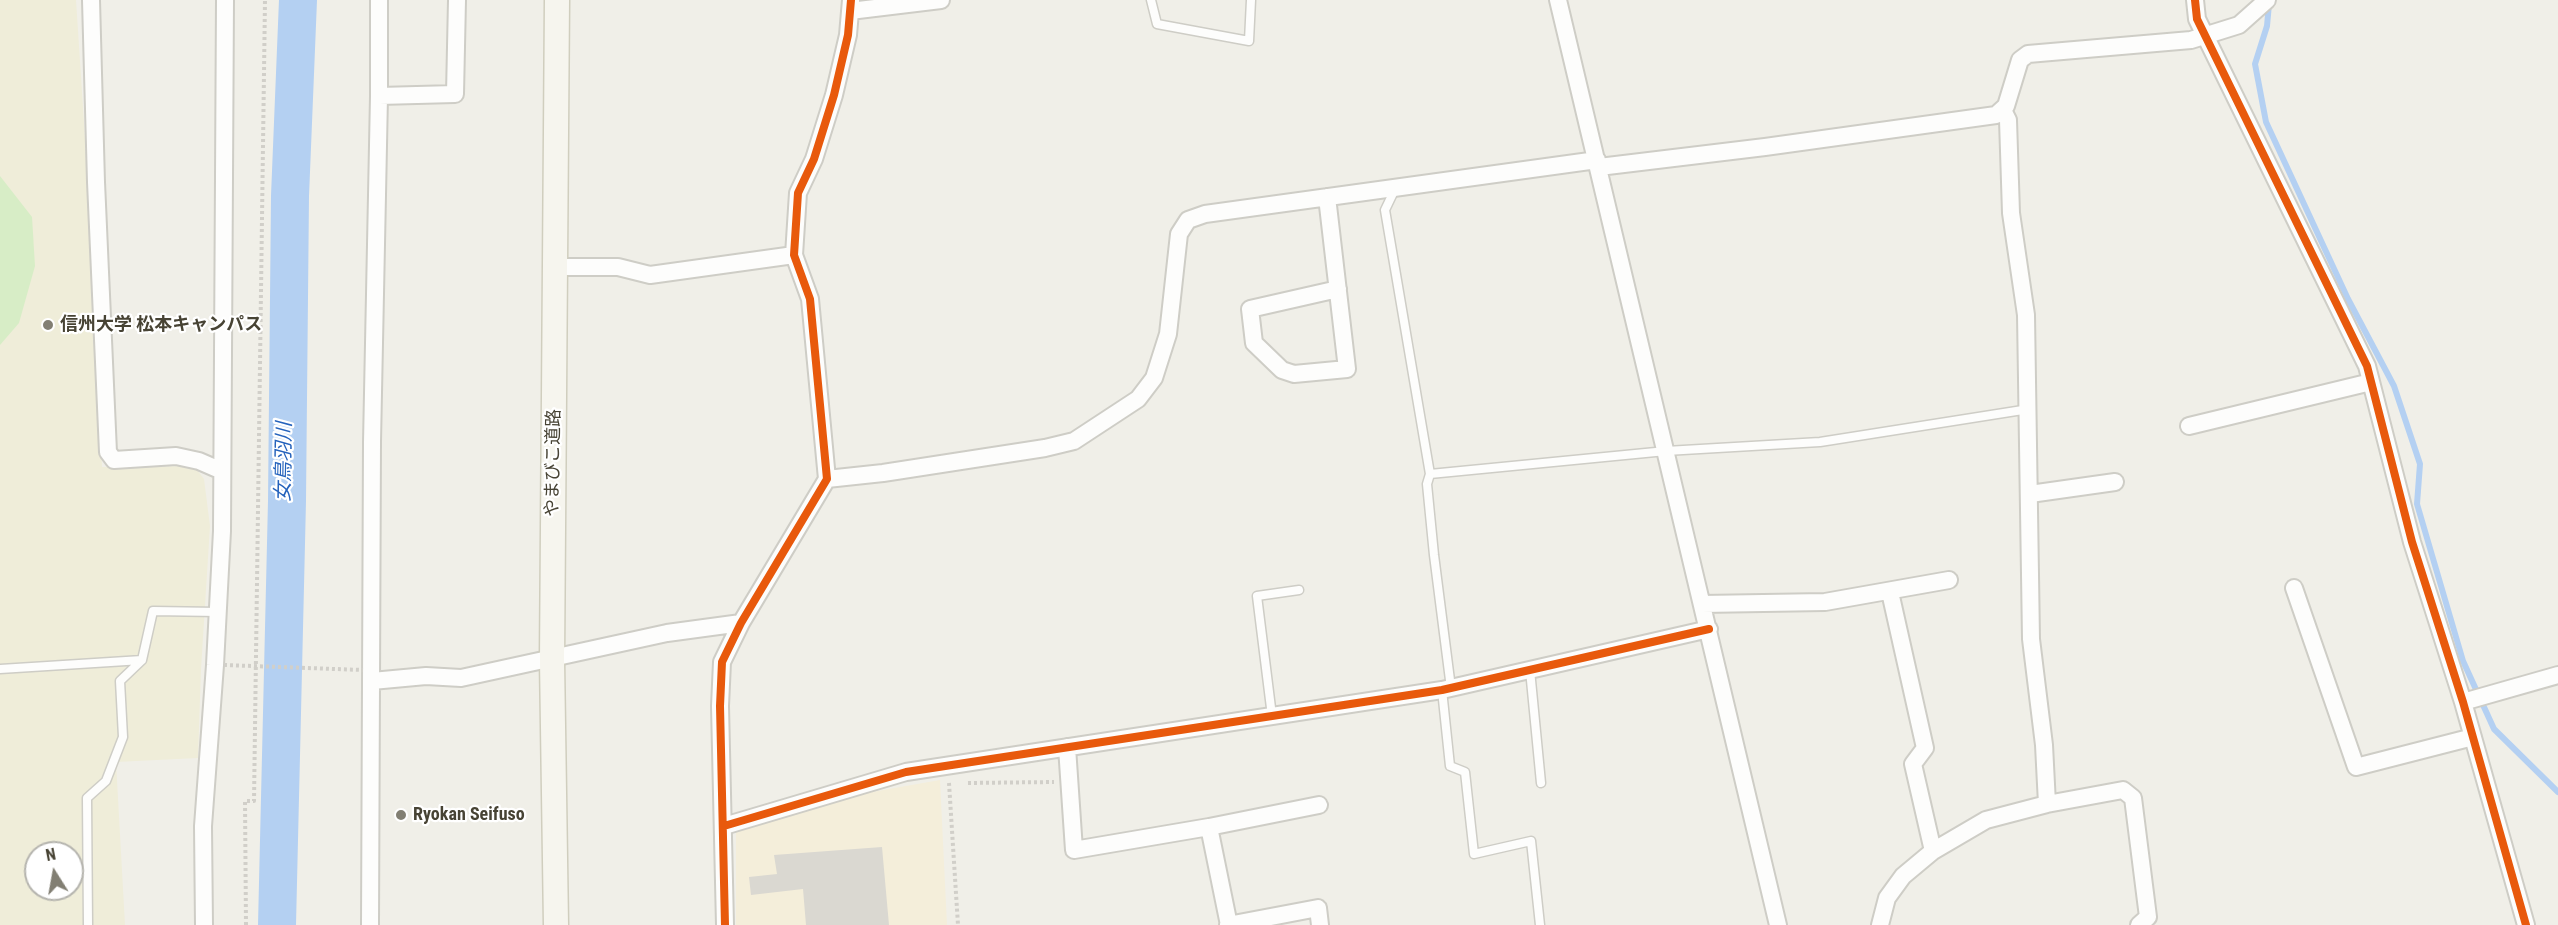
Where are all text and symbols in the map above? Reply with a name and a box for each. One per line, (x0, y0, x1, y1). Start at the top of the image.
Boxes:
place label: 信州大学 松本キャンパス (60, 314, 262, 336)
marker: 信州大学 松本キャンパス (41, 318, 55, 332)
street label: やまびこ道路 (542, 409, 566, 517)
water label: 女鳥羽川 (272, 422, 298, 502)
place label: Ryokan Seifuso (413, 804, 525, 826)
marker: Ryokan Seifuso (394, 808, 408, 822)
north arrow (24, 841, 84, 901)
text: N (44, 845, 57, 865)

